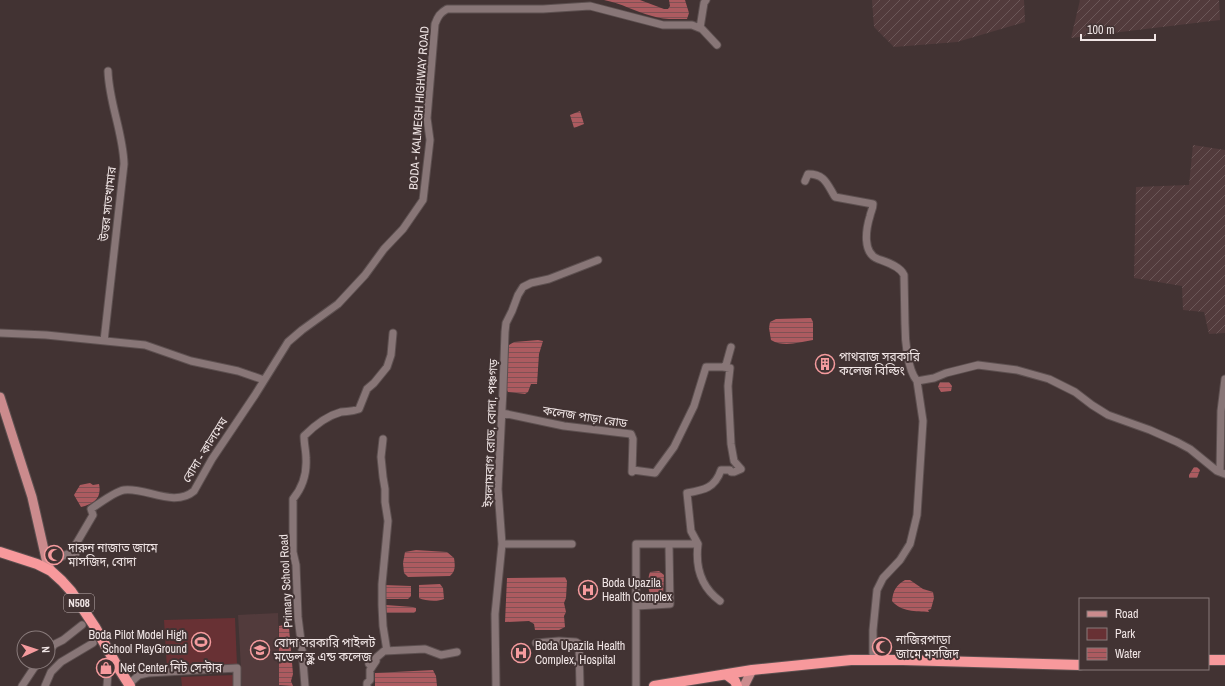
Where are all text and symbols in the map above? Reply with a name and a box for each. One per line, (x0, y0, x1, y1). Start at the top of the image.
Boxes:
scale bar (1081, 16, 1155, 42)
text: 100 m (1087, 22, 1114, 38)
street label: BODA - KALMEGH HIGHWAY ROAD (405, 26, 433, 190)
street label: উত্তর সাতখামার (96, 165, 120, 243)
place label: পাথরাজ সরকারি কলেজ বিল্ডিং (838, 349, 921, 379)
building icon: পাথরাজ সরকারি কলেজ বিল্ডিং (814, 353, 836, 375)
street label: ইসলামবাগ রোড, বোদা, পঞ্চগড় (480, 358, 502, 508)
street label: কলেজ পাড়া রোড (541, 402, 629, 432)
street label: বোদা - কালমেঘ (179, 414, 232, 486)
street label: Primary School Road (276, 534, 296, 628)
place label: দারুন নাজাত জামে মাসজিদ, বোদা (67, 540, 158, 570)
mosque icon: দারুন নাজাত জামে মাসজিদ, বোদা (43, 544, 65, 566)
place label: Boda Upazila Health Complex (602, 575, 672, 605)
hospital icon: Boda Upazila Health Complex (577, 579, 599, 601)
road number: N508 (64, 594, 94, 612)
legend (1079, 598, 1209, 670)
text: Road (1115, 606, 1139, 622)
text: Park (1115, 626, 1135, 642)
place label: Boda Pilot Model High School PlayGround (89, 627, 187, 657)
north arrow (16, 630, 56, 670)
sports icon: Boda Pilot Model High School PlayGround (190, 631, 212, 653)
place label: নাজিরপাড়া জামে মসজিদ (895, 632, 959, 662)
place label: বোদা সরকারি পাইলট মডেল স্কুল এন্ড কলেজ (273, 635, 376, 665)
mosque icon: নাজিরপাড়া জামে মসজিদ (871, 636, 893, 658)
place label: Boda Upazila Health Complex, Hospital (535, 638, 625, 668)
school or university icon: বোদা সরকারি পাইলট মডেল স্কুল এন্ড কলেজ (249, 639, 271, 661)
hospital icon: Boda Upazila Health Complex, Hospital (510, 642, 532, 664)
text: N (39, 646, 53, 653)
text: Water (1115, 646, 1142, 662)
shop icon: Net Center নিট সেন্টার (95, 657, 117, 679)
place label: Net Center নিট সেন্টার (120, 660, 223, 676)

